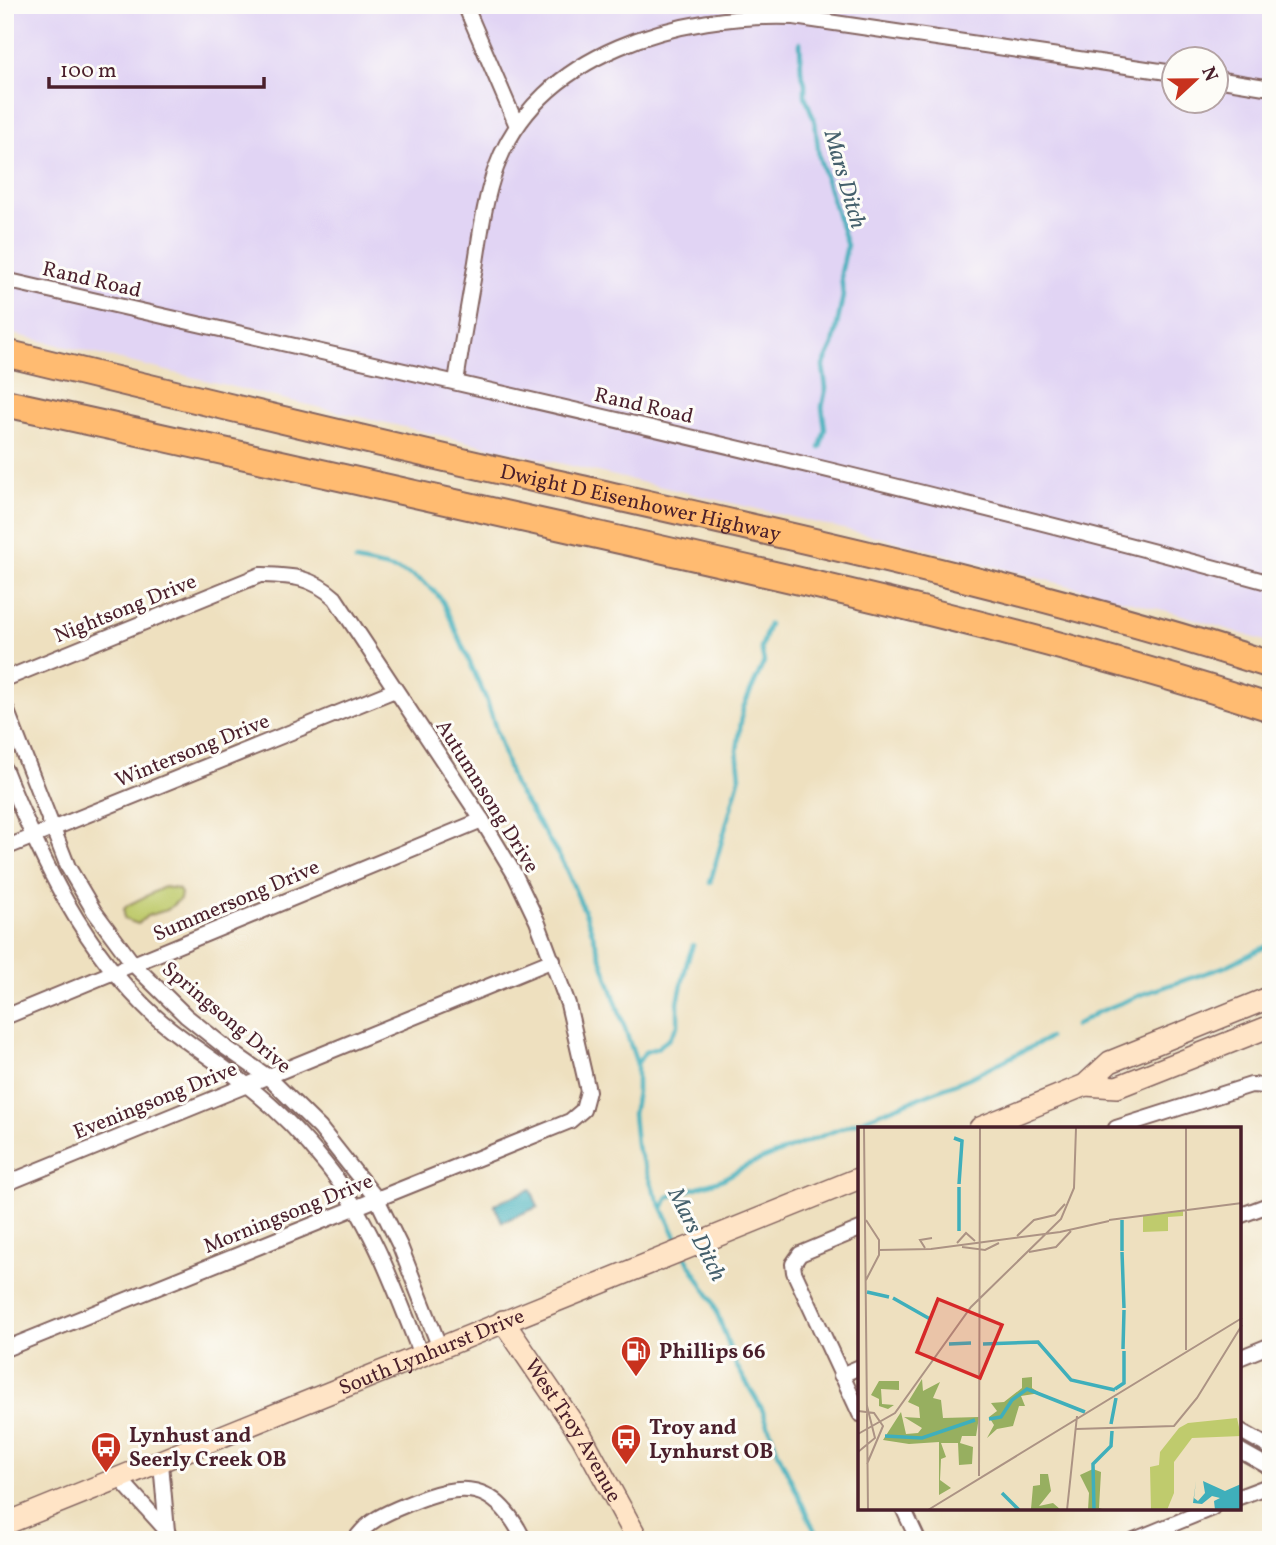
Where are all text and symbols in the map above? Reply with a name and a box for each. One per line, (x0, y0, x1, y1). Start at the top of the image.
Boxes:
scale bar (49, 46, 264, 90)
north arrow (1160, 46, 1230, 116)
text: 100 m (60, 57, 117, 86)
text: N (1194, 63, 1224, 86)
water label: Mars Ditch (814, 126, 873, 233)
street label: Rand Road (39, 255, 144, 306)
street label: Rand Road (591, 381, 696, 432)
street label: Dwight D Eisenhower Highway (497, 458, 784, 550)
street label: Nightsong Drive (50, 568, 201, 651)
street label: Wintersong Drive (111, 707, 274, 796)
street label: Autumnsong Drive (428, 715, 546, 879)
street label: Summersong Drive (149, 853, 324, 950)
street label: Springsong Drive (155, 955, 297, 1081)
street label: Eveningsong Drive (69, 1055, 242, 1148)
inset map (858, 1127, 1241, 1510)
street label: Morningsong Drive (200, 1167, 378, 1262)
water label: Mars Ditch (659, 1182, 733, 1287)
street label: South Lynhurst Drive (335, 1302, 529, 1403)
fuel station icon: Phillips 66 (619, 1334, 653, 1378)
place label: Phillips 66 (659, 1338, 765, 1367)
street label: West Troy Avenue (517, 1353, 628, 1508)
place label: Troy and Lynhurst OB (649, 1414, 773, 1467)
place label: Lynhust and Seerly Creek OB (129, 1422, 287, 1475)
bus stop icon: Troy and Lynhurst OB (609, 1422, 643, 1466)
bus stop icon: Lynhust and Seerly Creek OB (89, 1430, 123, 1474)

